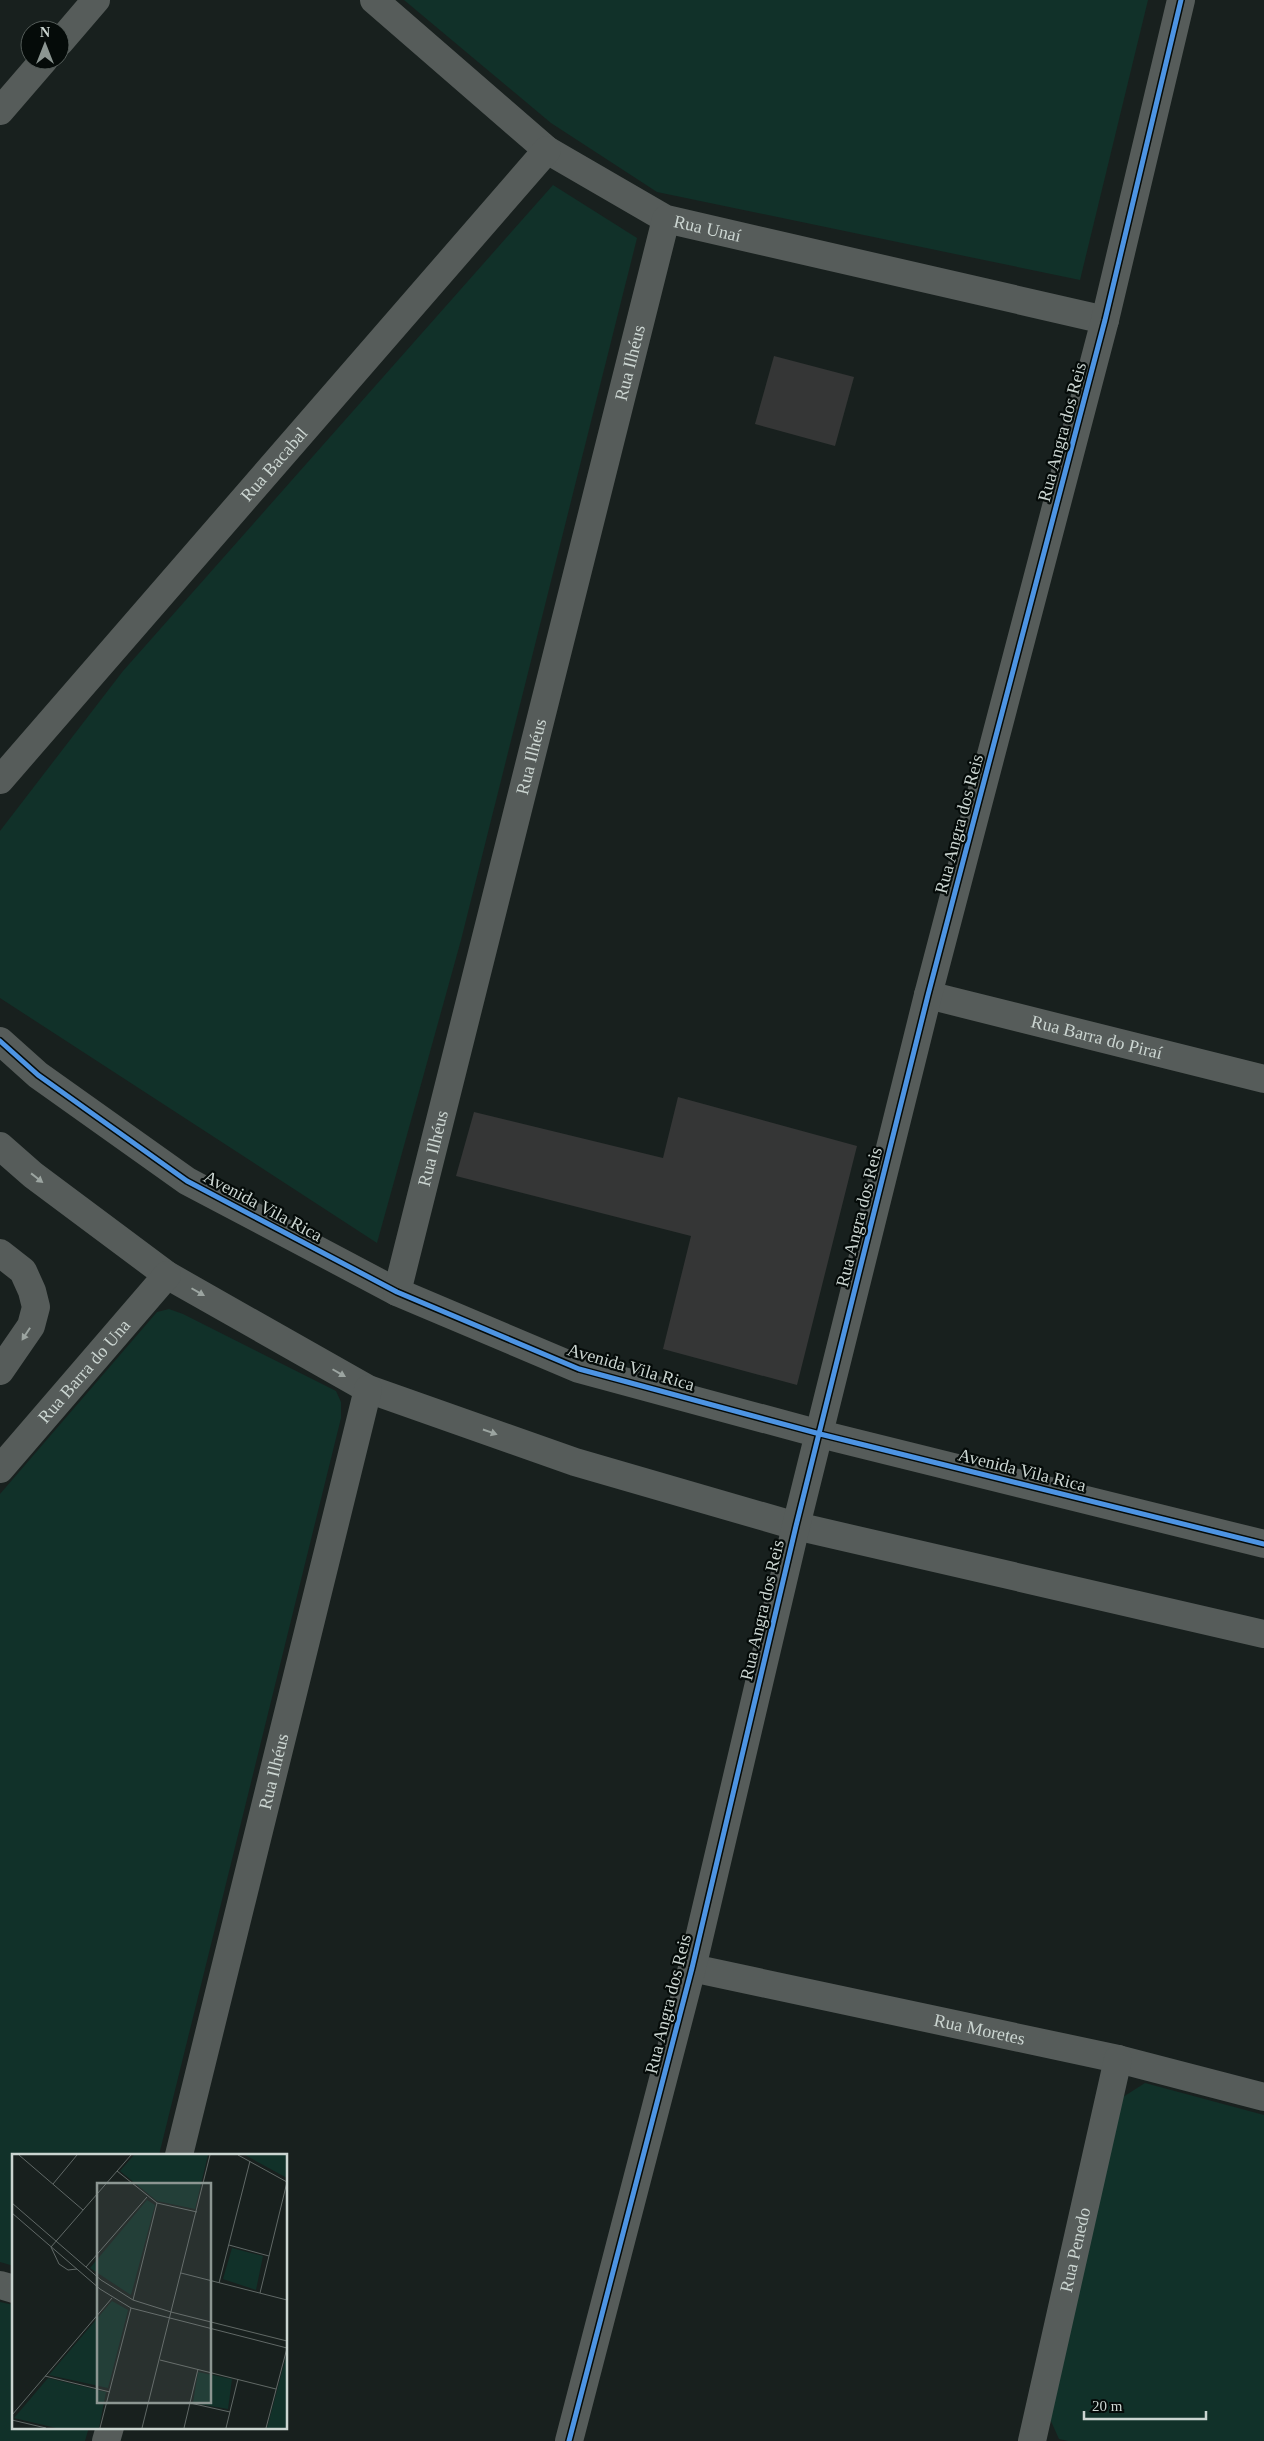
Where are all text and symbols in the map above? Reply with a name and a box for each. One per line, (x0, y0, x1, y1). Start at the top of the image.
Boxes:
north arrow (20, 20, 70, 70)
text: N (40, 25, 50, 40)
street label: Rua Unaí (672, 211, 743, 246)
street label: Rua Ilhéus (611, 323, 649, 403)
street label: Rua Angra dos Reis (1034, 360, 1090, 504)
street label: Rua Bacabal (236, 423, 312, 505)
street label: Rua Ilhéus (512, 717, 550, 797)
street label: Rua Angra dos Reis (931, 752, 987, 896)
street label: Rua Barra do Piraí (1029, 1011, 1165, 1063)
street label: Rua Ilhéus (414, 1108, 452, 1188)
street label: Rua Angra dos Reis (832, 1145, 886, 1289)
street label: Avenida Vila Rica (200, 1166, 326, 1246)
one-way arrow (30, 1173, 44, 1183)
one-way arrow (191, 1288, 204, 1297)
street label: Rua Barra do Una (34, 1315, 134, 1427)
one-way arrow (22, 1327, 31, 1341)
street label: Avenida Vila Rica (565, 1339, 697, 1395)
one-way arrow (332, 1368, 346, 1377)
one-way arrow (483, 1428, 498, 1436)
street label: Avenida Vila Rica (956, 1444, 1088, 1496)
street label: Rua Angra dos Reis (736, 1538, 788, 1682)
street label: Rua Ilhéus (255, 1731, 293, 1812)
street label: Rua Angra dos Reis (641, 1932, 695, 2076)
street label: Rua Moretes (932, 2010, 1027, 2049)
inset map (12, 2154, 288, 2428)
street label: Rua Penedo (1056, 2205, 1094, 2294)
scale bar (1084, 2388, 1206, 2420)
text: 20 m (1092, 2398, 1123, 2414)

